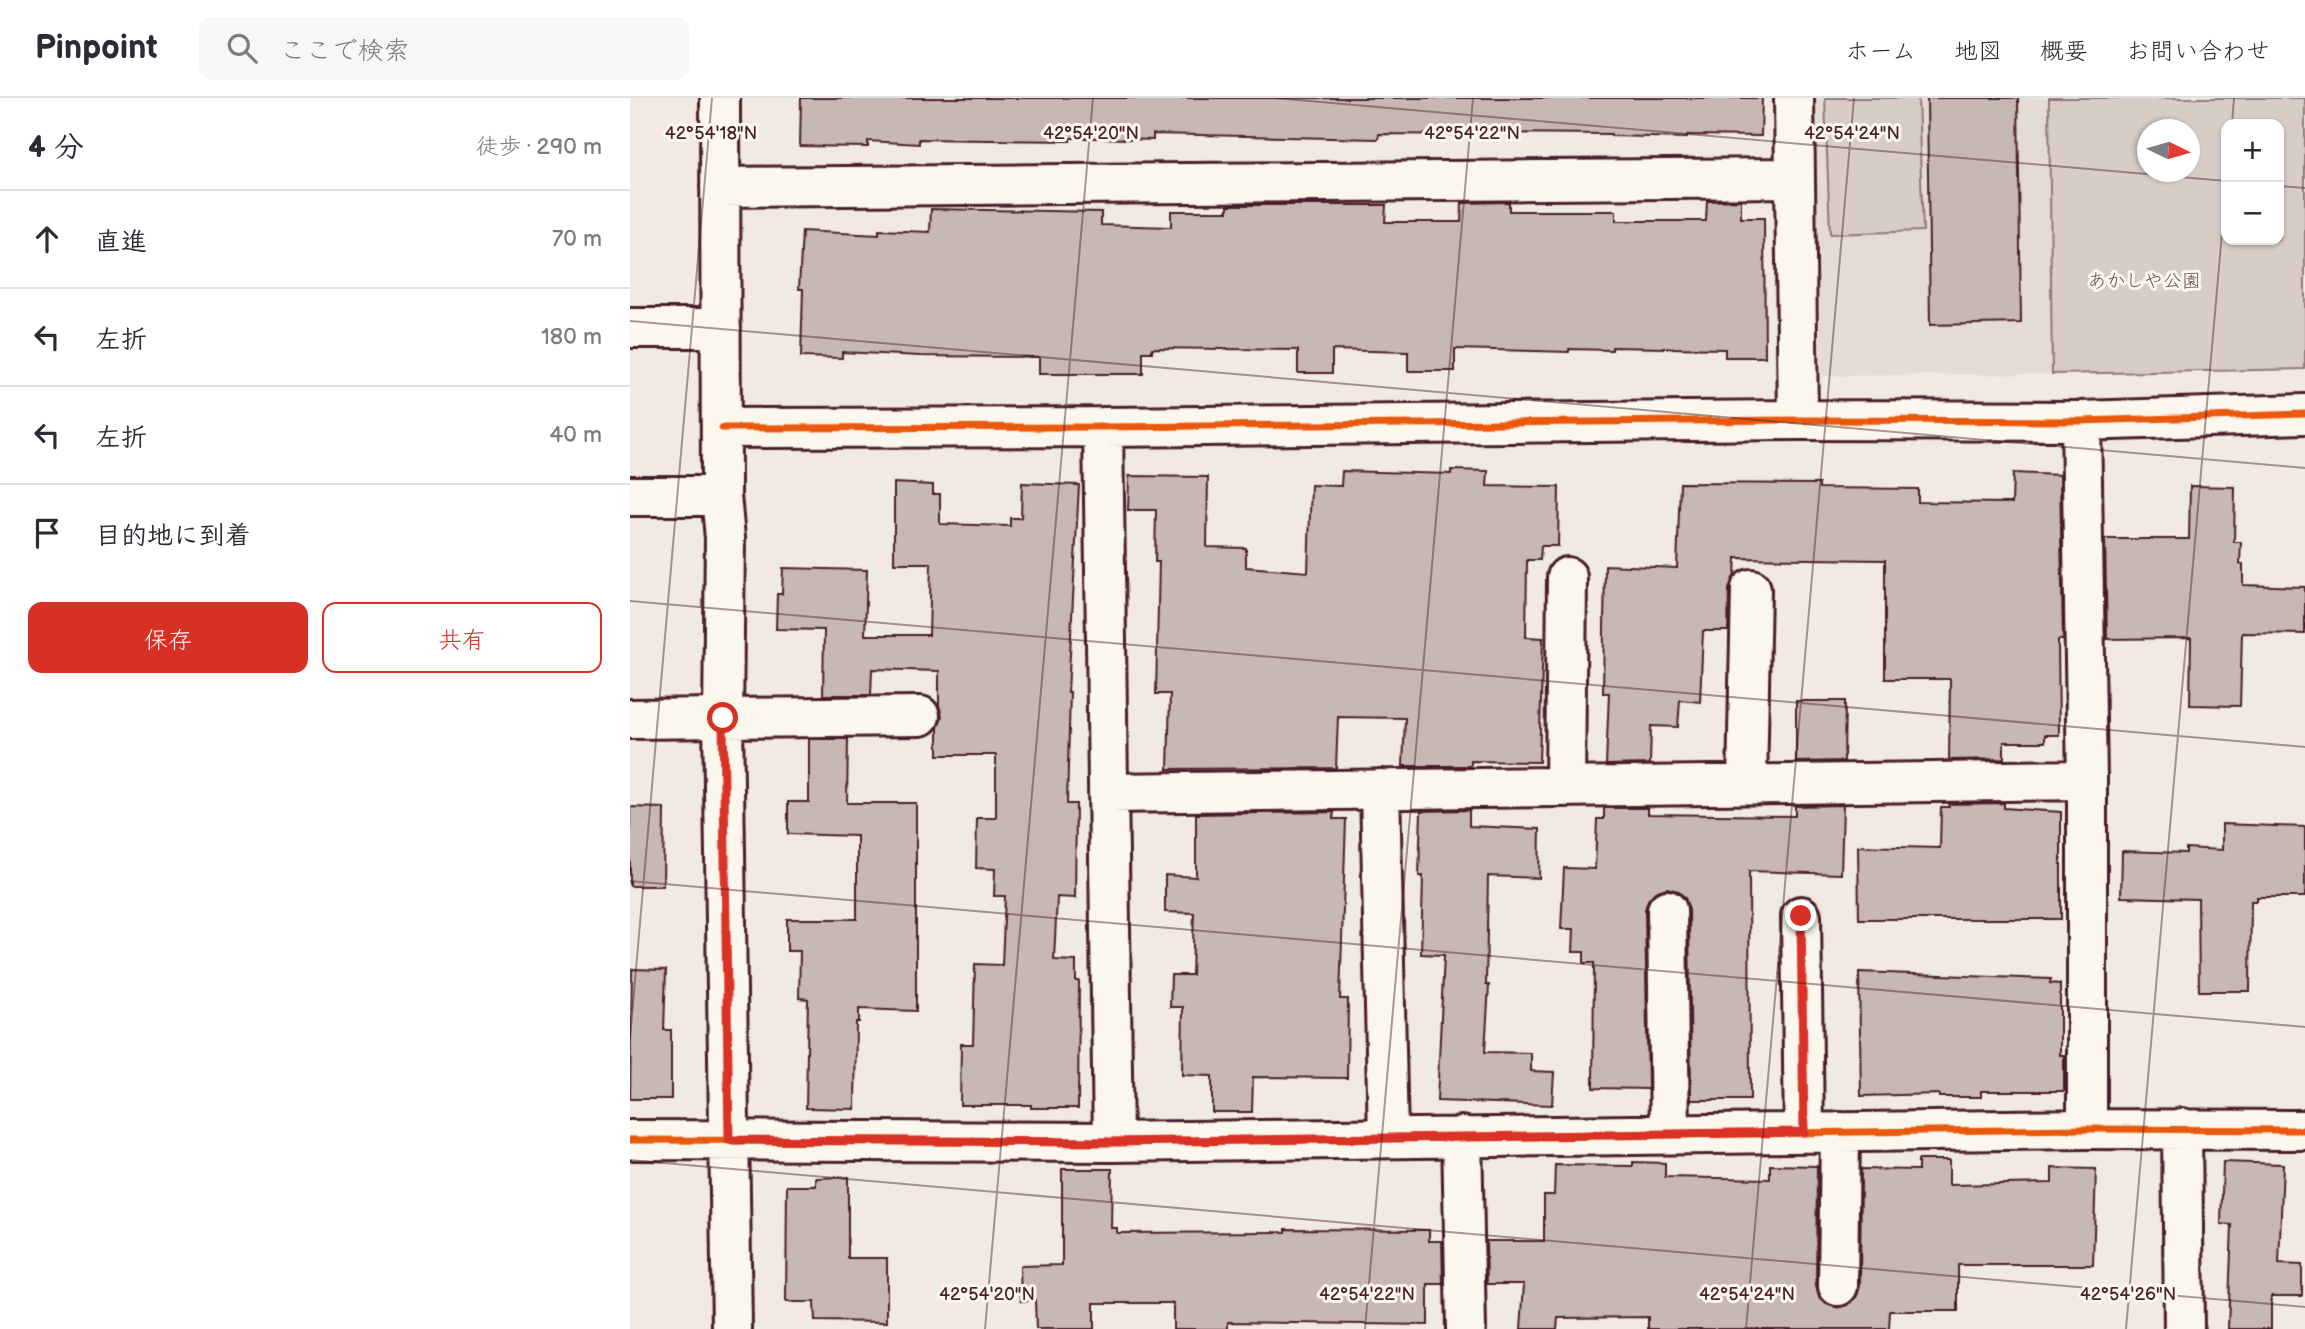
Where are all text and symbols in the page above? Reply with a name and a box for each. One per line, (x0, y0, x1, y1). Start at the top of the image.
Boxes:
search box (199, 17, 689, 80)
text: Pinpoint (35, 28, 157, 68)
icon: search (223, 29, 261, 67)
text: ここで検索 (279, 36, 409, 67)
text: ホーム (1845, 37, 1916, 66)
text: 地図 (1954, 37, 2002, 66)
text: 概要 (2040, 37, 2088, 66)
text: お問い合わせ (2126, 37, 2270, 66)
north arrow (2137, 119, 2200, 182)
map controls (2221, 119, 2284, 245)
button: + (2221, 119, 2284, 182)
text: 42°54'18"N (665, 123, 757, 144)
text: 42°54'20"N (1043, 123, 1139, 144)
text: 42°54'22"N (1424, 123, 1520, 144)
text: 42°54'24"N (1804, 123, 1900, 144)
text: 4 分 (28, 130, 84, 166)
text: 徒歩 · 290 m (475, 133, 602, 161)
button: − (2221, 182, 2284, 245)
icon: ahead (28, 220, 66, 258)
text: 70 m (552, 225, 602, 253)
text: 直進 (95, 227, 147, 258)
park label: あかしや公園 (2087, 270, 2201, 293)
icon: left (28, 318, 66, 356)
text: 180 m (541, 323, 602, 351)
text: 左折 (95, 325, 147, 356)
icon: left (28, 416, 66, 454)
text: 40 m (549, 421, 602, 449)
text: 左折 (95, 423, 147, 454)
icon: arrive (28, 514, 66, 552)
text: 目的地に到着 (95, 521, 251, 552)
button: 保存 (28, 602, 308, 673)
button: 共有 (322, 602, 602, 673)
route start (707, 702, 738, 733)
route end (1785, 900, 1816, 931)
text: 42°54'20"N (939, 1284, 1035, 1305)
text: 42°54'22"N (1319, 1284, 1415, 1305)
text: 42°54'24"N (1699, 1284, 1795, 1305)
text: 42°54'26"N (2080, 1284, 2176, 1305)

